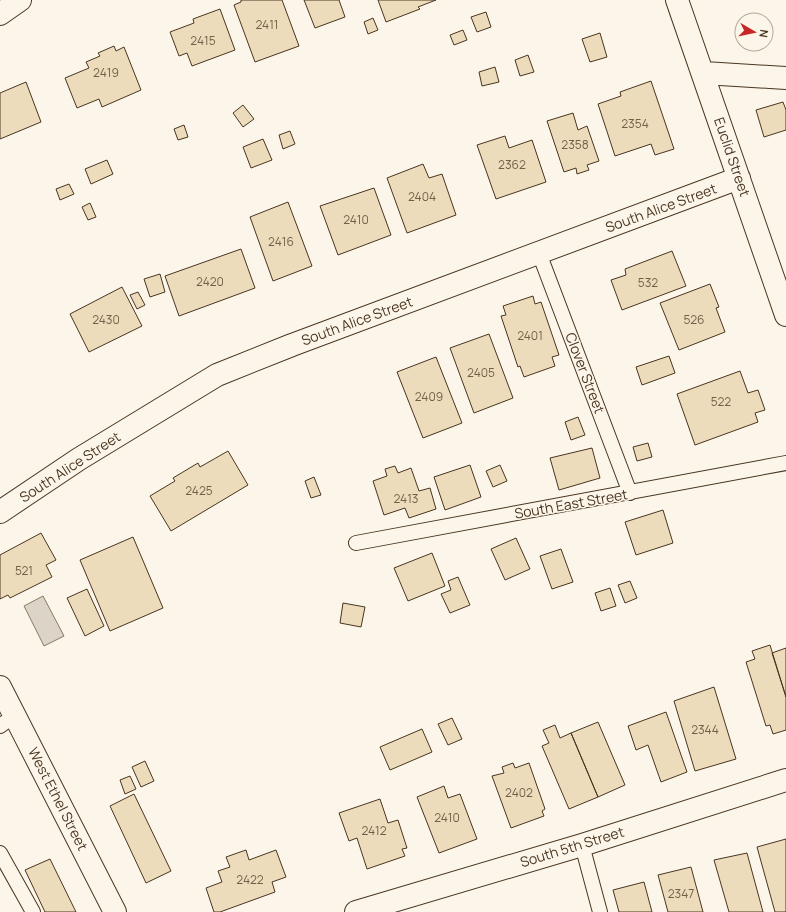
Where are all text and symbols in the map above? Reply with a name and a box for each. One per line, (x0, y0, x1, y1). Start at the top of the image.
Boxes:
north arrow (734, 12, 774, 52)
house number: 2411 (255, 16, 279, 33)
text: N (756, 29, 772, 39)
house number: 2415 (190, 32, 216, 49)
house number: 2419 (93, 64, 119, 81)
house number: 2354 (621, 115, 649, 132)
street label: Euclid Street (710, 115, 755, 199)
house number: 2358 (561, 136, 589, 153)
house number: 2362 (498, 156, 526, 173)
street label: South Alice Street (603, 178, 719, 236)
house number: 2404 (408, 188, 436, 205)
house number: 2410 (343, 211, 369, 228)
house number: 2416 (268, 233, 294, 250)
house number: 2420 (196, 273, 224, 290)
house number: 532 (638, 274, 658, 291)
street label: South Alice Street (299, 291, 415, 349)
house number: 2430 (92, 311, 120, 328)
house number: 526 (684, 311, 704, 328)
house number: 2401 (517, 327, 543, 344)
street label: Clover Street (561, 330, 610, 416)
house number: 2405 (467, 364, 495, 381)
house number: 2409 (415, 388, 443, 405)
house number: 522 (711, 393, 731, 410)
street label: South Alice Street (15, 427, 124, 506)
house number: 2425 (185, 482, 213, 499)
street label: South East Street (513, 484, 629, 523)
house number: 2413 (394, 490, 419, 507)
house number: 521 (15, 562, 33, 579)
house number: 2344 (691, 721, 719, 738)
street label: West Ethel Street (24, 744, 93, 854)
house number: 2402 (505, 784, 533, 801)
house number: 2410 (434, 809, 460, 826)
house number: 2412 (361, 822, 387, 839)
street label: South 5th Street (517, 822, 627, 871)
house number: 2422 (236, 871, 264, 888)
house number: 2347 (668, 885, 694, 902)

